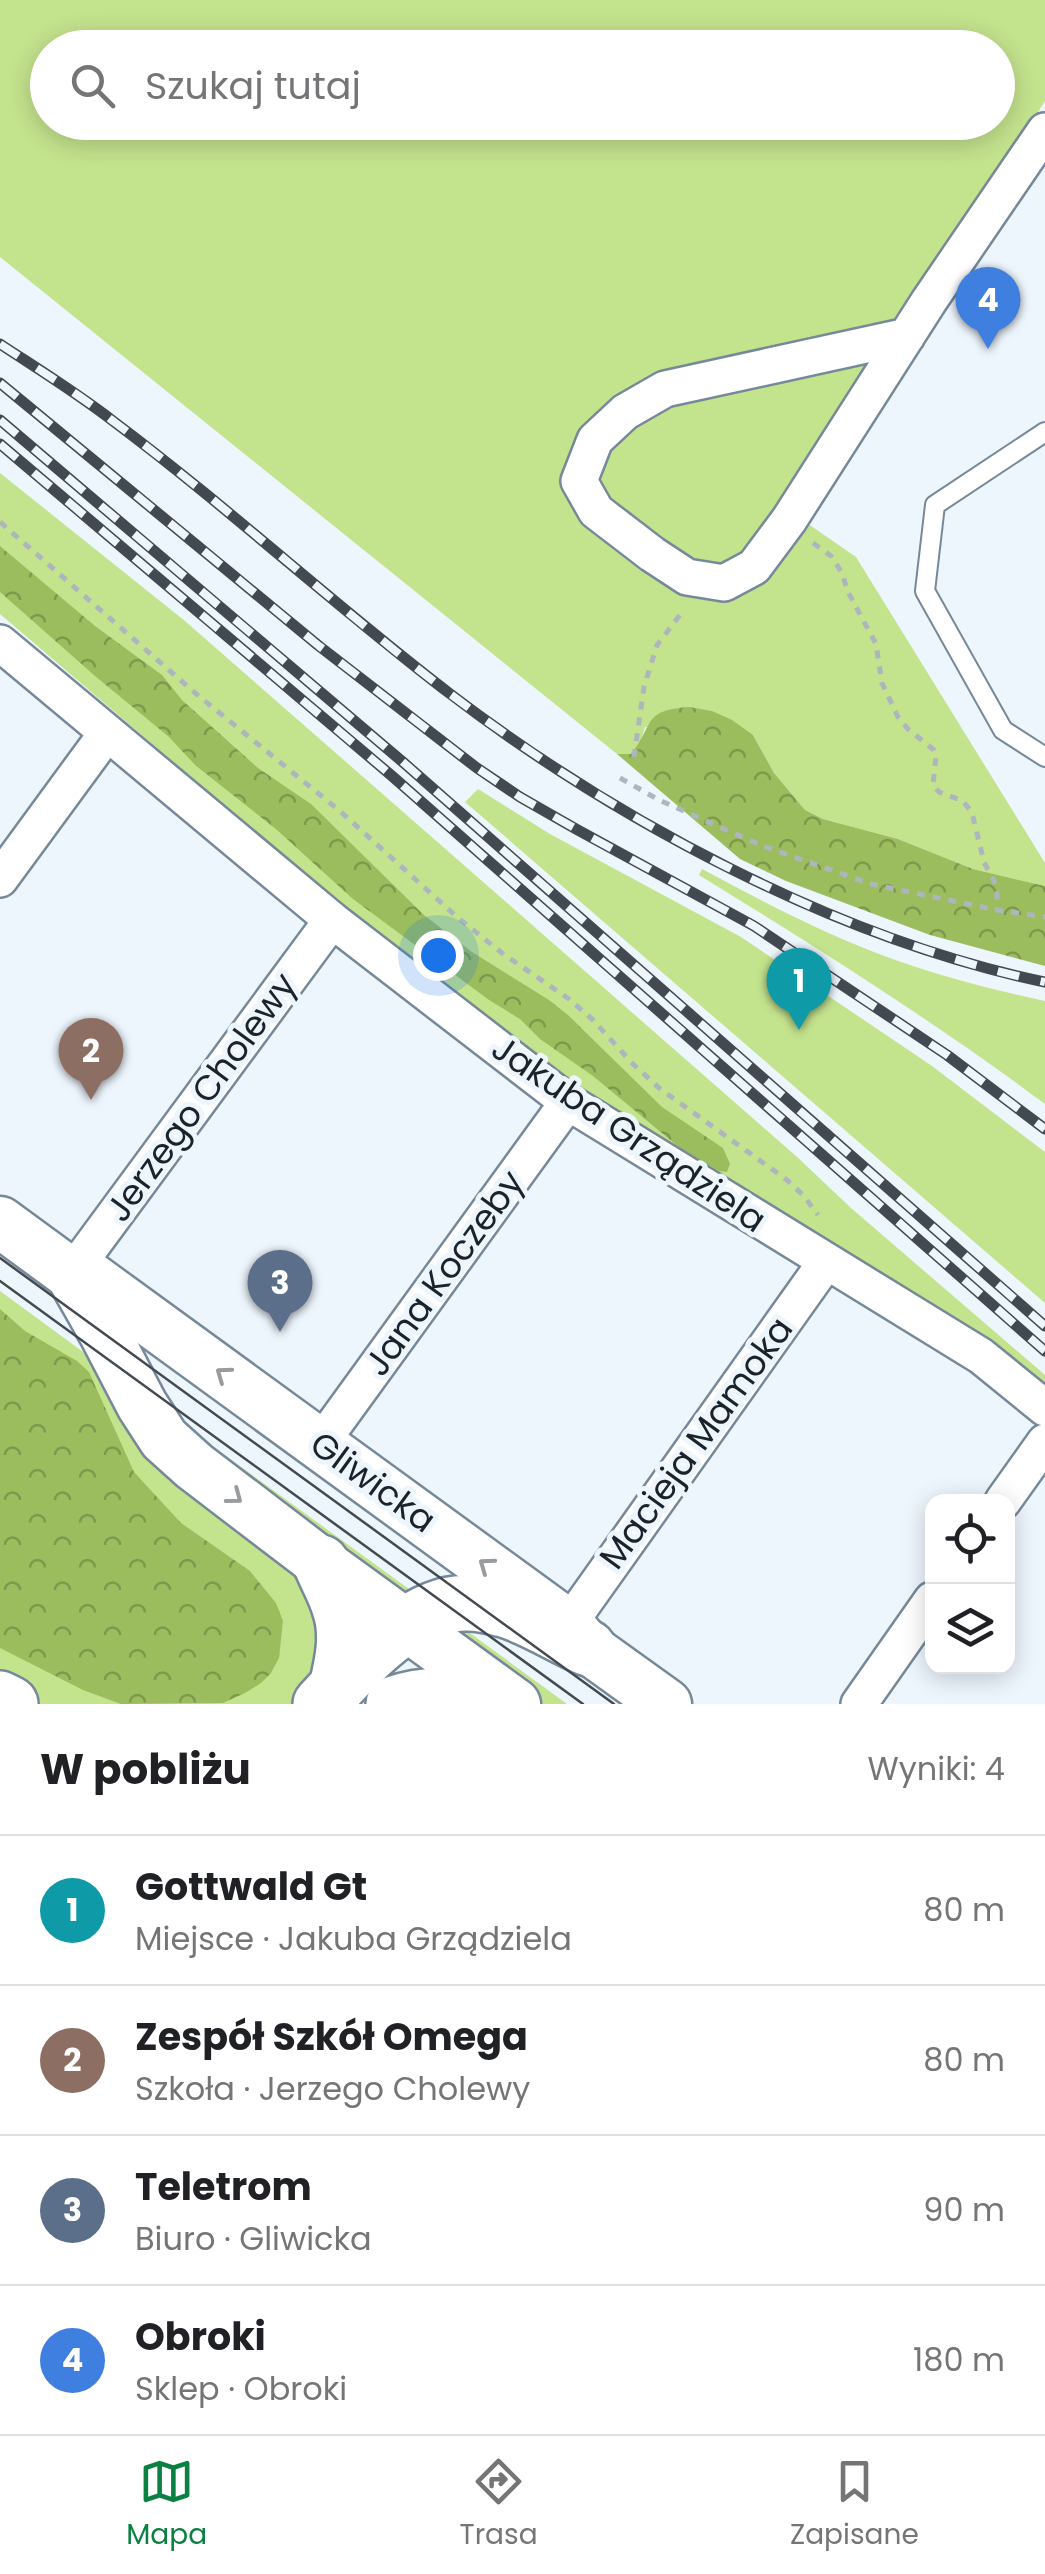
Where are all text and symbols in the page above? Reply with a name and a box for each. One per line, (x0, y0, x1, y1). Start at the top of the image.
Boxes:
search box (30, 30, 1015, 140)
icon: search (65, 58, 120, 113)
text: Szukaj tutaj (145, 59, 361, 112)
pin: 4 (956, 266, 1020, 349)
your location (413, 930, 464, 981)
pin: 1 (766, 948, 832, 1030)
street label: Jerzego Cholewy (94, 962, 308, 1231)
pin: 2 (58, 1018, 124, 1100)
street label: Jakuba Grządziela (482, 1023, 776, 1244)
street label: Jana Koczeby (352, 1160, 535, 1385)
pin: 3 (248, 1250, 312, 1332)
street label: Macieja Mamoka (587, 1307, 804, 1579)
one-way arrow (216, 1368, 234, 1385)
street label: Gliwicka (300, 1419, 446, 1544)
one-way arrow (224, 1486, 242, 1503)
map controls (925, 1494, 1015, 1674)
button: locate (925, 1494, 1015, 1584)
one-way arrow (479, 1559, 497, 1576)
button: layers (925, 1584, 1015, 1674)
text: W pobliżu (40, 1740, 251, 1799)
text: Wyniki: 4 (868, 1746, 1005, 1791)
text: Gottwald Gt (135, 1860, 367, 1913)
text: 1 (66, 1887, 79, 1932)
text: 80 m (923, 1887, 1005, 1932)
text: Miejsce · Jakuba Grządziela (135, 1916, 572, 1961)
text: Zespół Szkół Omega (135, 2010, 528, 2063)
text: 2 (63, 2037, 82, 2082)
text: 80 m (923, 2037, 1005, 2082)
text: Szkoła · Jerzego Cholewy (135, 2066, 530, 2111)
text: Teletrom (135, 2160, 312, 2213)
text: 3 (63, 2187, 82, 2232)
text: 90 m (923, 2187, 1005, 2232)
text: Biuro · Gliwicka (135, 2216, 372, 2261)
text: Obroki (135, 2310, 266, 2363)
text: 4 (62, 2337, 83, 2382)
text: 180 m (913, 2337, 1005, 2382)
text: Sklep · Obroki (135, 2366, 347, 2411)
tab: Mapa (126, 2454, 207, 2556)
tab: Trasa (460, 2454, 538, 2556)
tab: Zapisane (790, 2454, 919, 2556)

